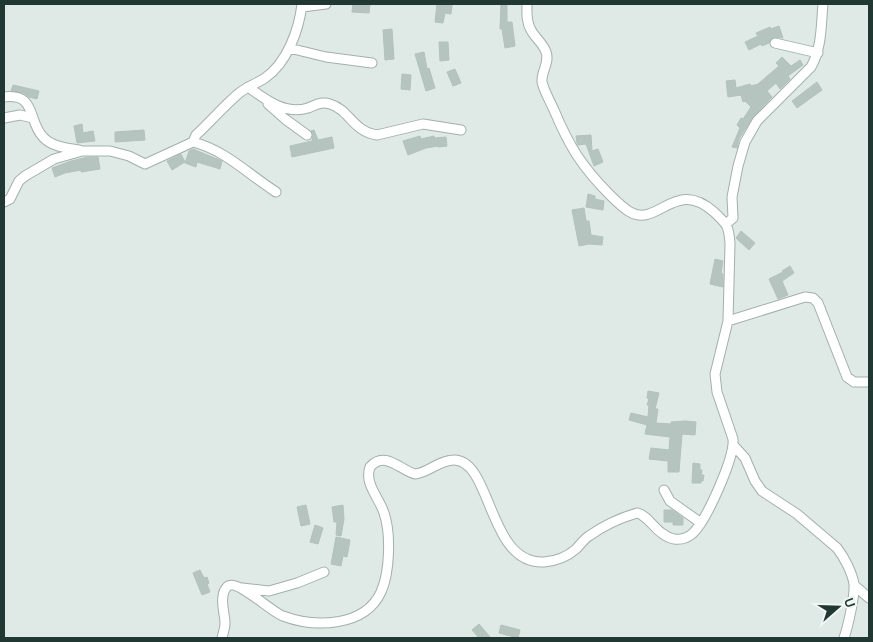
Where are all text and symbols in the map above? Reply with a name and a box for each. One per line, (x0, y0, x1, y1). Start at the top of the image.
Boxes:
north arrow (813, 582, 863, 632)
text: U (840, 595, 859, 610)

